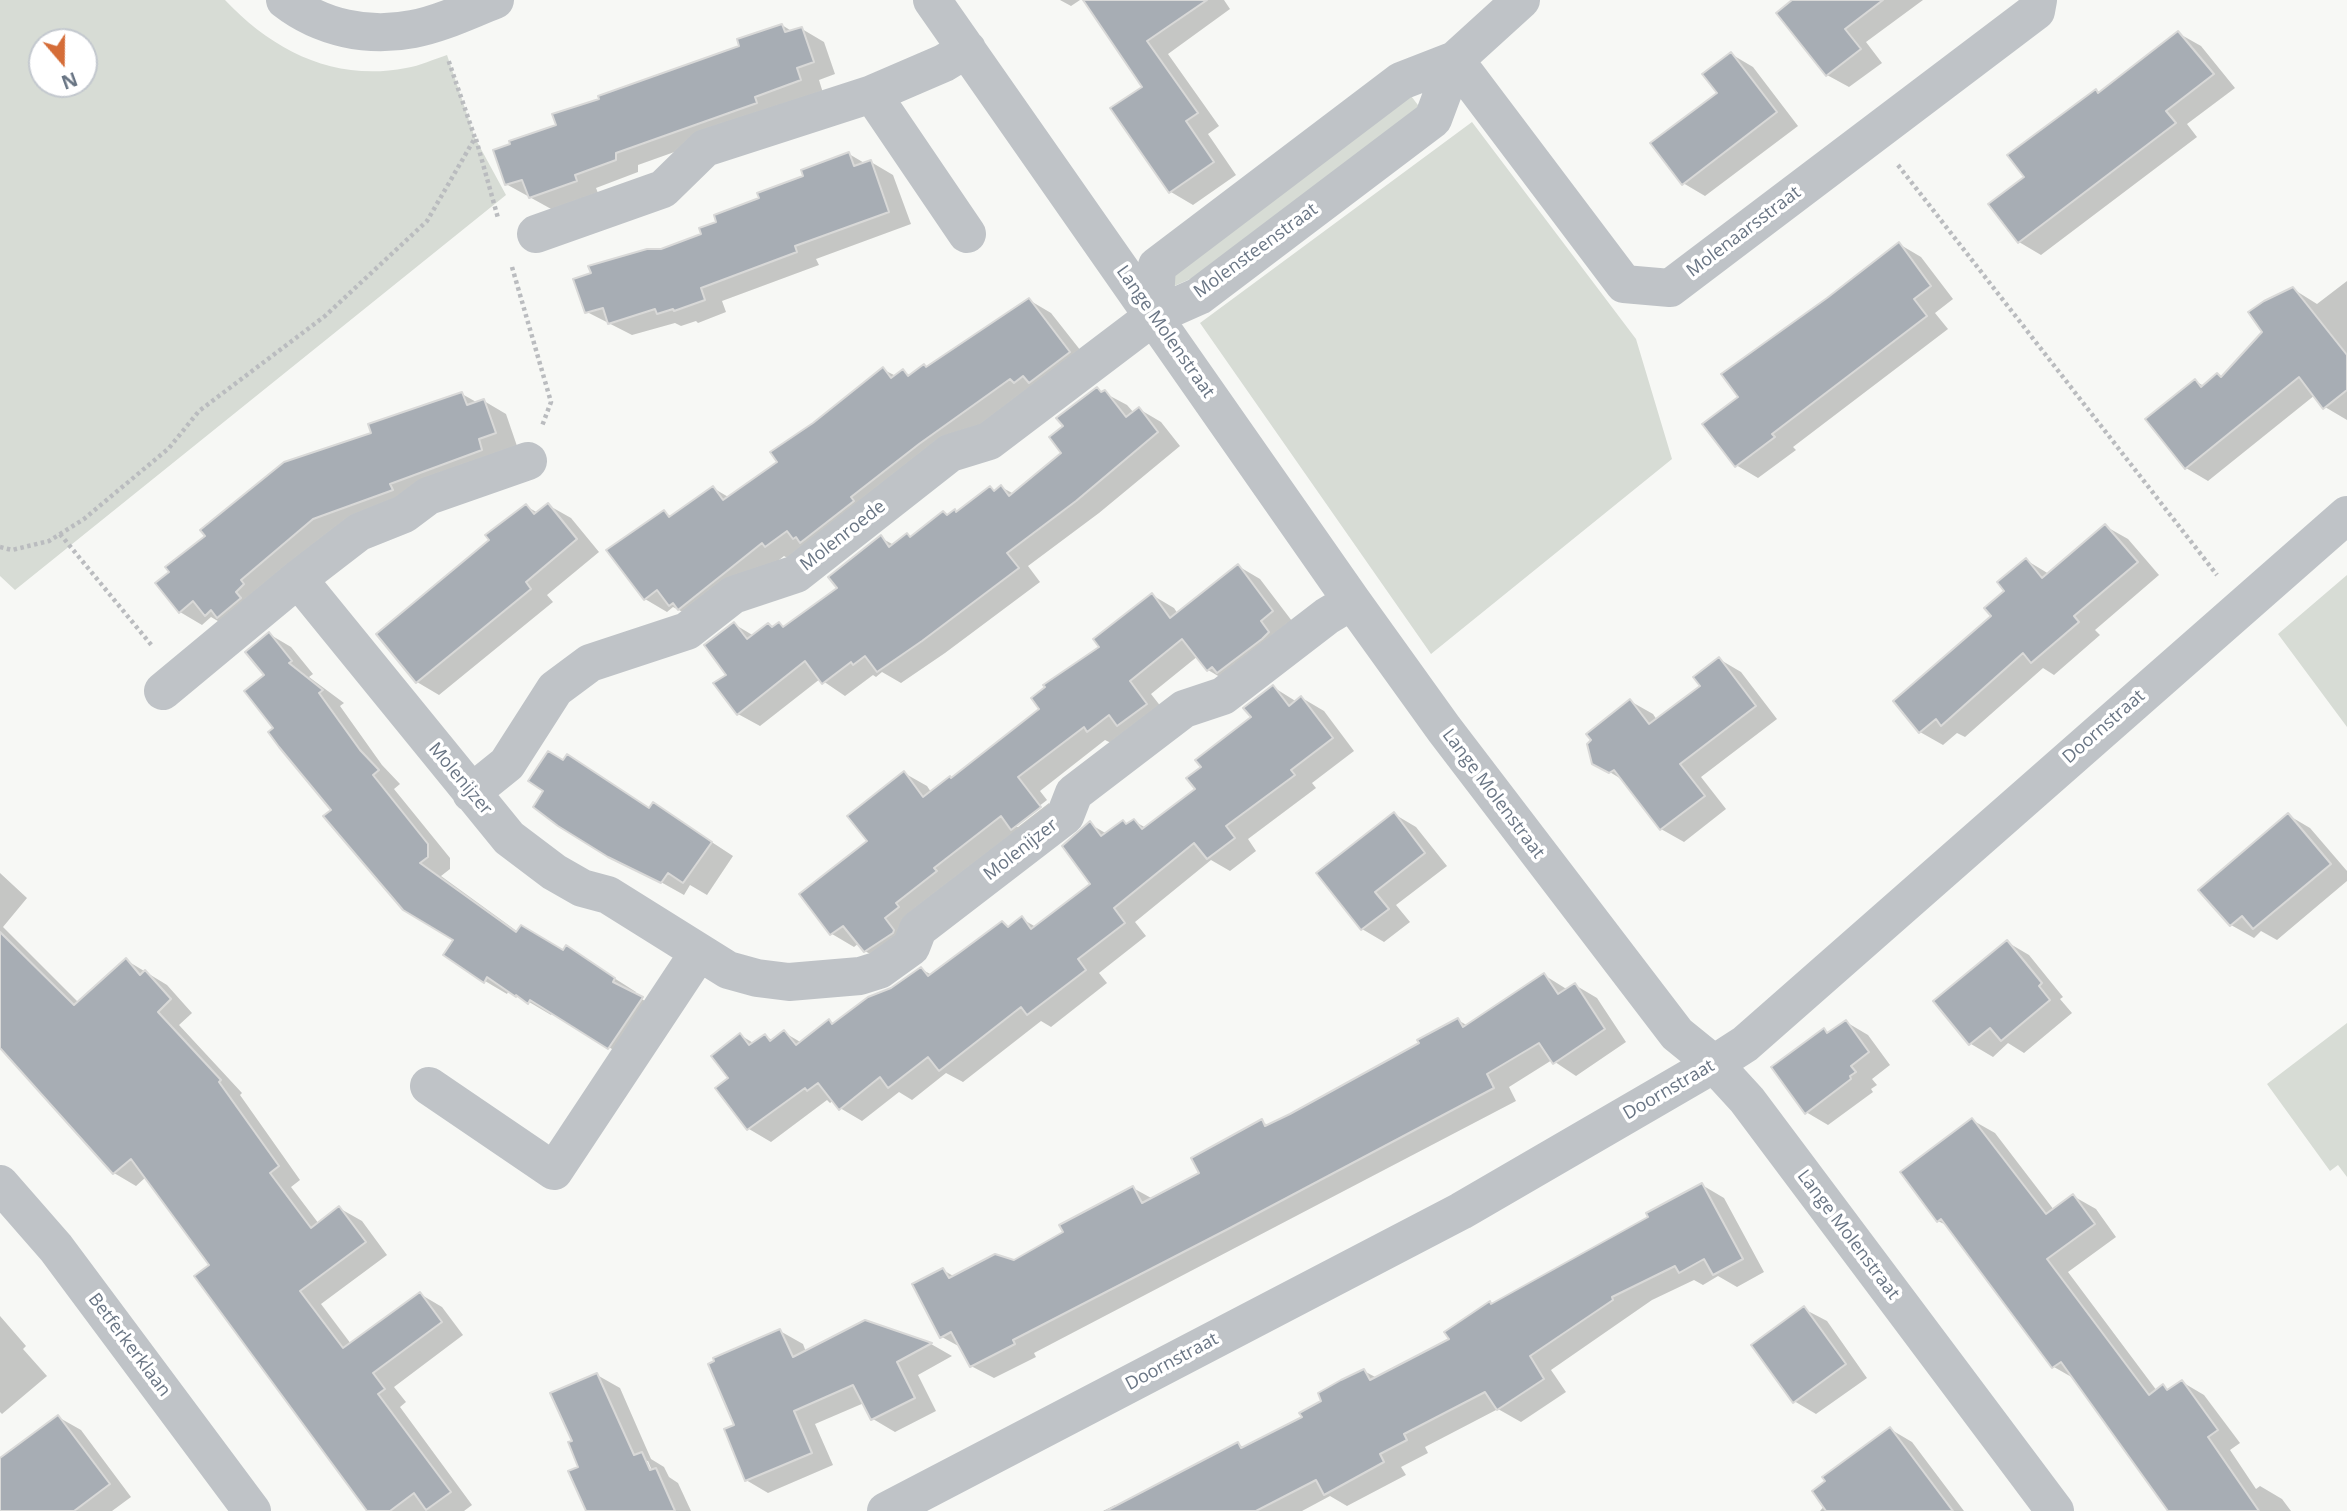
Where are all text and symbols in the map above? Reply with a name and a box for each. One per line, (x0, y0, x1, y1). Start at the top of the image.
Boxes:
north arrow (28, 28, 98, 98)
text: N (58, 66, 81, 96)
street label: Molenaarsstraat (1683, 182, 1805, 282)
street label: Molensteenstraat (1190, 199, 1322, 303)
street label: Lange Molenstraat (1111, 262, 1219, 402)
street label: Molenroede (796, 496, 890, 576)
street label: Doornstraat (2058, 685, 2150, 769)
street label: Lange Molenstraat (1437, 725, 1549, 863)
street label: Molenijzer (424, 738, 496, 820)
street label: Molenijzer (980, 814, 1062, 886)
street label: Doornstraat (1619, 1055, 1719, 1125)
street label: Lange Molenstraat (1792, 1166, 1904, 1304)
street label: Betferkerklaan (83, 1289, 175, 1401)
street label: Doornstraat (1122, 1329, 1222, 1395)

